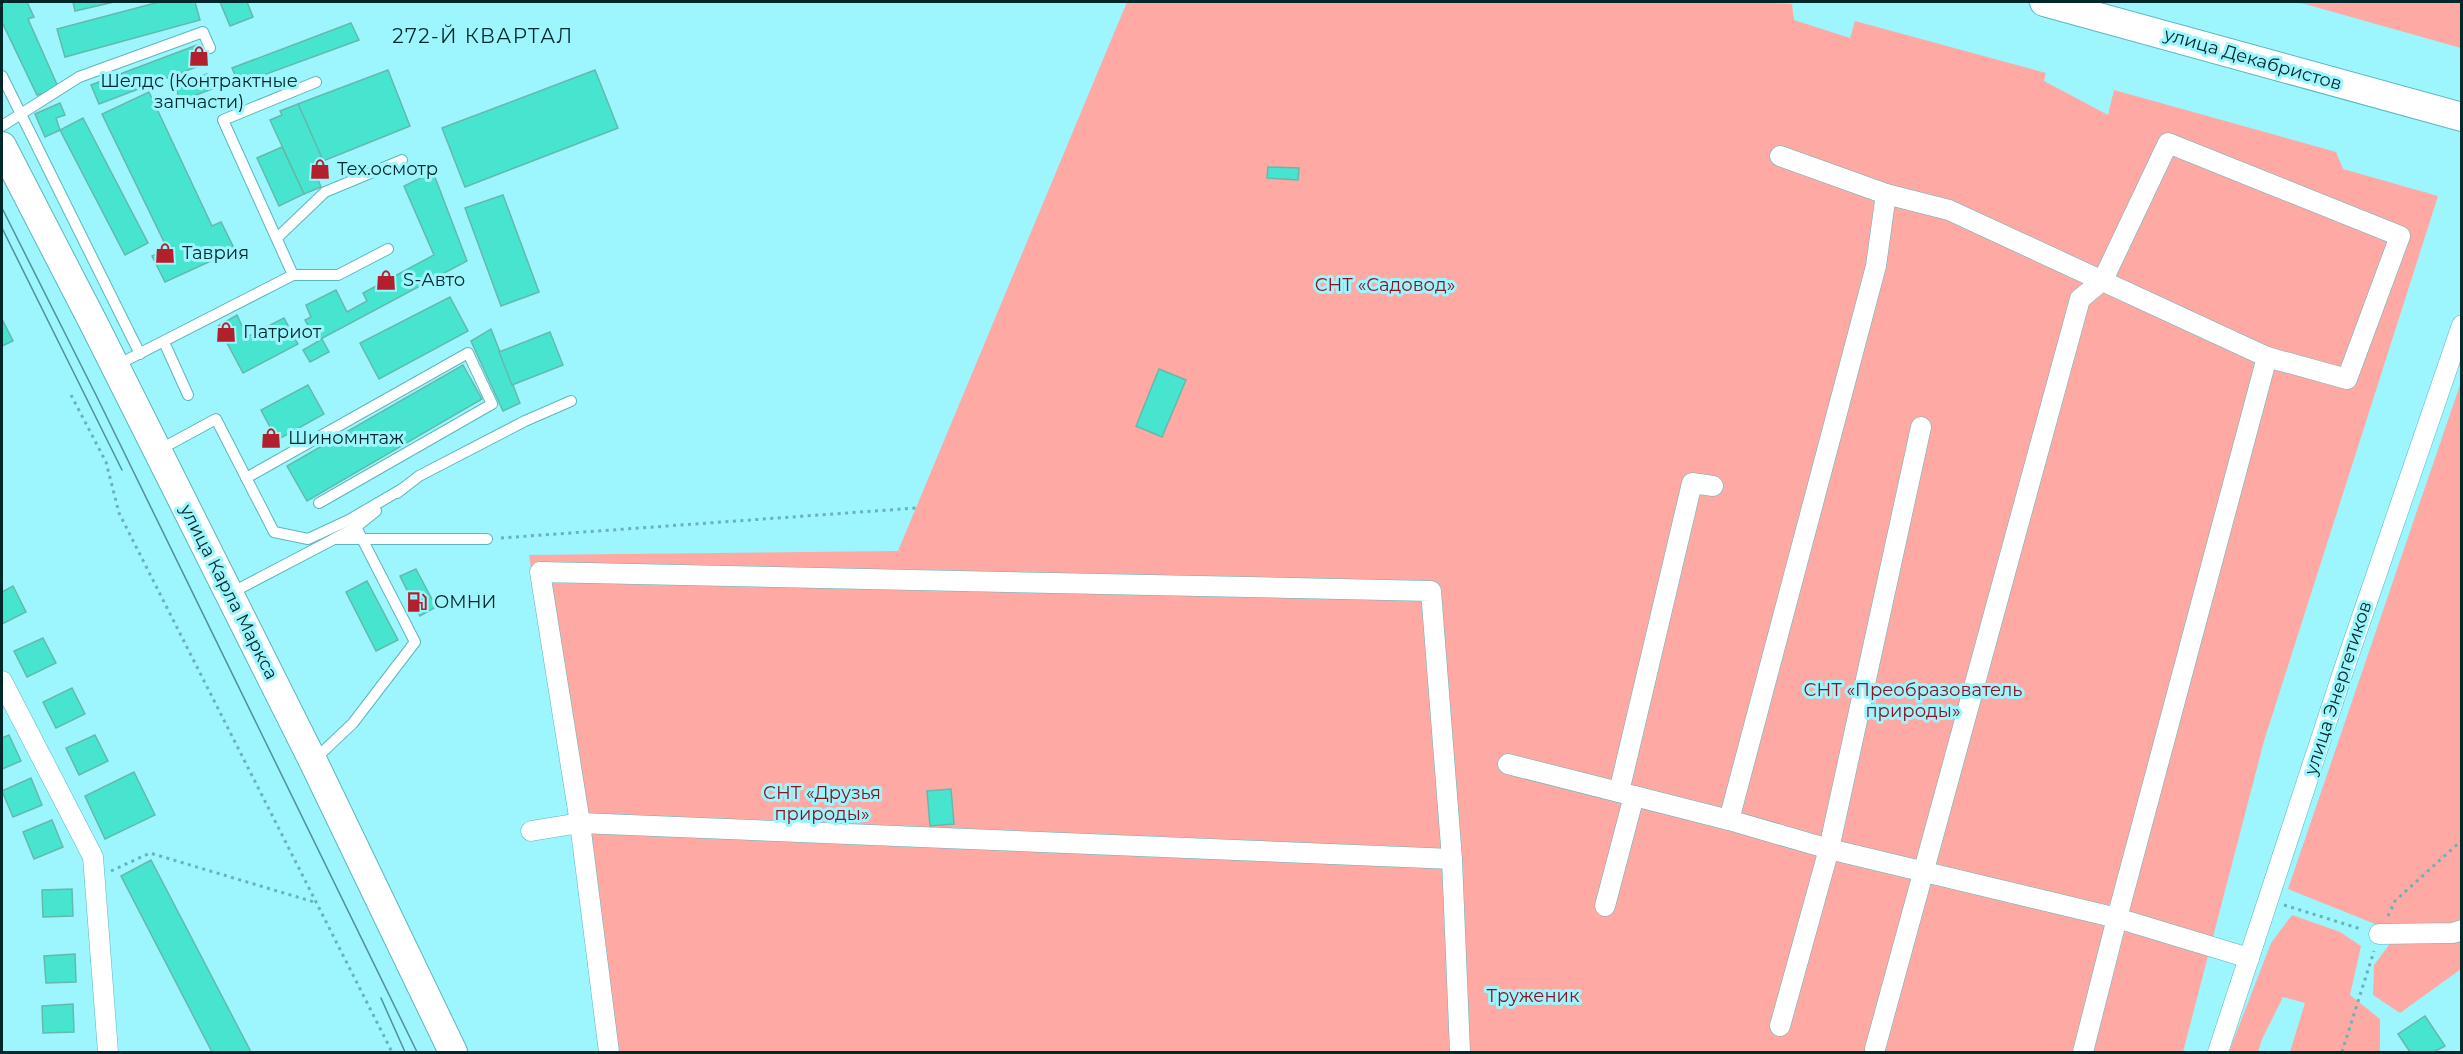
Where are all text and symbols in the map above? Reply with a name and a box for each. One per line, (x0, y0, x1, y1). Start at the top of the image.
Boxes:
street label: улица Декабристов (2161, 23, 2344, 95)
district label: 272-Й КВАРТАЛ (392, 24, 574, 48)
shop icon: Шелдс (Контрактные запчасти) (187, 44, 211, 68)
place label: Шелдс (Контрактные запчасти) (100, 70, 298, 113)
shop icon: Тех.осмотр (308, 157, 332, 181)
place label: Тех.осмотр (337, 158, 438, 180)
shop icon: Таврия (153, 241, 177, 265)
place label: Таврия (182, 242, 249, 264)
shop icon: S-Авто (374, 268, 398, 292)
place label: S-Авто (403, 269, 465, 291)
park label: СНТ «Садовод» (1315, 274, 1455, 296)
shop icon: Патриот (214, 320, 238, 344)
place label: Патриот (243, 321, 322, 343)
shop icon: Шиномнтаж (259, 426, 283, 450)
place label: Шиномнтаж (288, 427, 404, 449)
street label: улица Карла Маркса (175, 500, 283, 683)
fuel station icon: ОМНИ (405, 590, 429, 614)
place label: ОМНИ (434, 591, 496, 613)
street label: улица Энергетиков (2299, 598, 2377, 779)
park label: СНТ «Преобразователь природы» (1804, 679, 2022, 722)
park label: СНТ «Друзья природы» (763, 782, 881, 825)
park label: Труженик (1487, 985, 1580, 1007)

